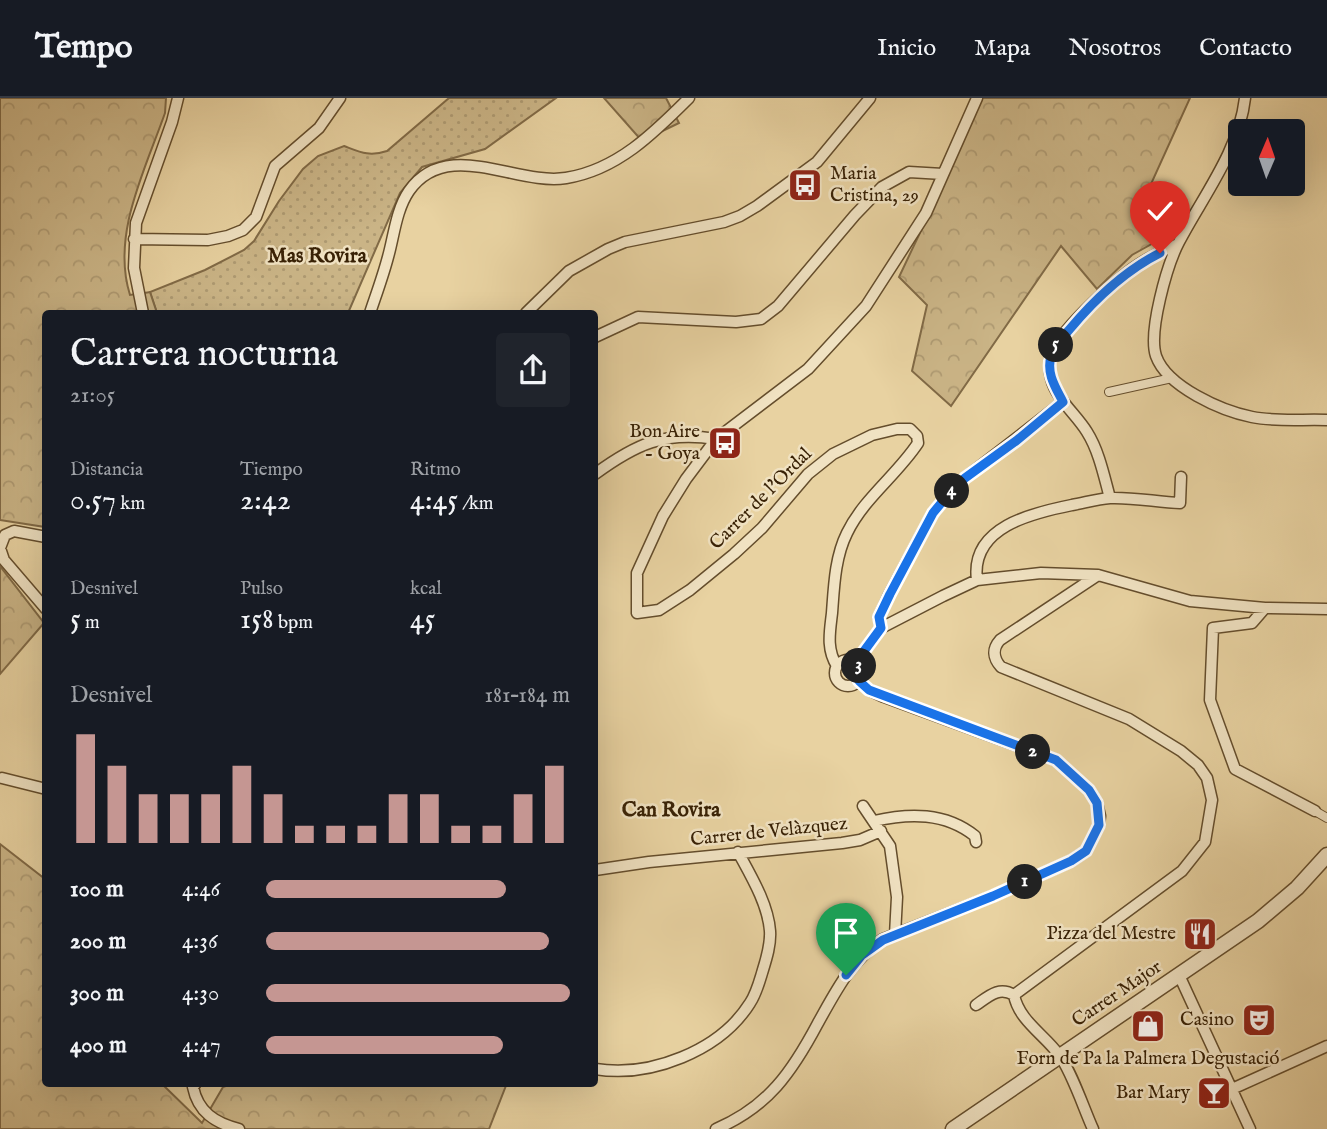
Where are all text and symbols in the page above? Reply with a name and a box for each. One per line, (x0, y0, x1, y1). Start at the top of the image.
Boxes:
text: Tempo (35, 27, 133, 69)
text: Inicio (877, 33, 936, 64)
text: Mapa (974, 33, 1030, 64)
text: Nosotros (1068, 33, 1161, 64)
text: Contacto (1199, 33, 1292, 64)
north arrow (1228, 119, 1306, 196)
map controls (1228, 119, 1305, 196)
place label: Maria Cristina, 29 (830, 162, 919, 208)
bus stop icon: Maria Cristina, 29 (786, 166, 824, 204)
pin (1130, 181, 1190, 253)
icon: check (1141, 192, 1179, 230)
district label: Mas Rovira (267, 243, 368, 270)
pin: 5 (1038, 328, 1074, 362)
text: Carrera nocturna (70, 331, 338, 379)
text: 5 (1052, 332, 1059, 356)
button: share (496, 333, 570, 407)
text: 21:05 (70, 381, 115, 410)
place label: Bon Aire - Goya (629, 420, 701, 466)
bus stop icon: Bon Aire - Goya (706, 424, 744, 462)
street label: Carrer de l'Ordal (705, 442, 818, 555)
text: Distancia (70, 458, 143, 482)
text: Tiempo (240, 458, 303, 482)
text: Ritmo (410, 458, 461, 482)
pin: 4 (934, 474, 970, 508)
text: 4 (947, 478, 956, 502)
text: 0.57 (70, 482, 116, 520)
text: 2:42 (240, 482, 291, 520)
text: 4:45 (410, 482, 458, 520)
text: km (116, 492, 145, 516)
text: /km (458, 492, 494, 516)
text: Desnivel (70, 577, 138, 601)
text: Pulso (240, 577, 283, 601)
text: kcal (410, 577, 442, 601)
text: 5 (70, 601, 81, 639)
text: 158 (240, 601, 274, 639)
text: 45 (410, 601, 435, 639)
text: m (81, 611, 100, 635)
text: bpm (274, 611, 313, 635)
pin: 3 (842, 648, 876, 684)
text: 3 (855, 653, 862, 677)
text: Desnivel (70, 681, 152, 710)
text: 181–184 m (485, 681, 570, 710)
pin: 2 (1016, 734, 1050, 770)
text: 2 (1028, 739, 1037, 763)
district label: Can Rovira (622, 797, 721, 824)
street label: Carrer de Velàzquez (689, 812, 849, 852)
pin: 1 (1007, 864, 1042, 900)
text: 1 (1021, 869, 1028, 893)
text: 100 m (70, 875, 124, 904)
text: 4:46 (182, 875, 220, 904)
pin (816, 903, 876, 975)
icon: arrive (827, 914, 865, 952)
restaurant icon: Pizza del Mestre (1181, 915, 1219, 953)
place label: Pizza del Mestre (1046, 922, 1176, 946)
text: 200 m (70, 927, 126, 956)
text: 4:36 (182, 927, 218, 956)
street label: Carrer Major (1067, 955, 1167, 1033)
text: 300 m (70, 979, 124, 1008)
text: 4:30 (182, 979, 219, 1008)
theatre icon: Casino (1240, 1001, 1278, 1039)
shop icon: Forn de Pa la Palmera Degustació (1129, 1007, 1167, 1045)
place label: Casino (1180, 1008, 1234, 1032)
text: 400 m (70, 1031, 127, 1060)
text: 4:47 (182, 1031, 221, 1060)
place label: Forn de Pa la Palmera Degustació (1017, 1047, 1279, 1071)
bar icon: Bar Mary (1195, 1074, 1233, 1112)
place label: Bar Mary (1116, 1081, 1191, 1105)

